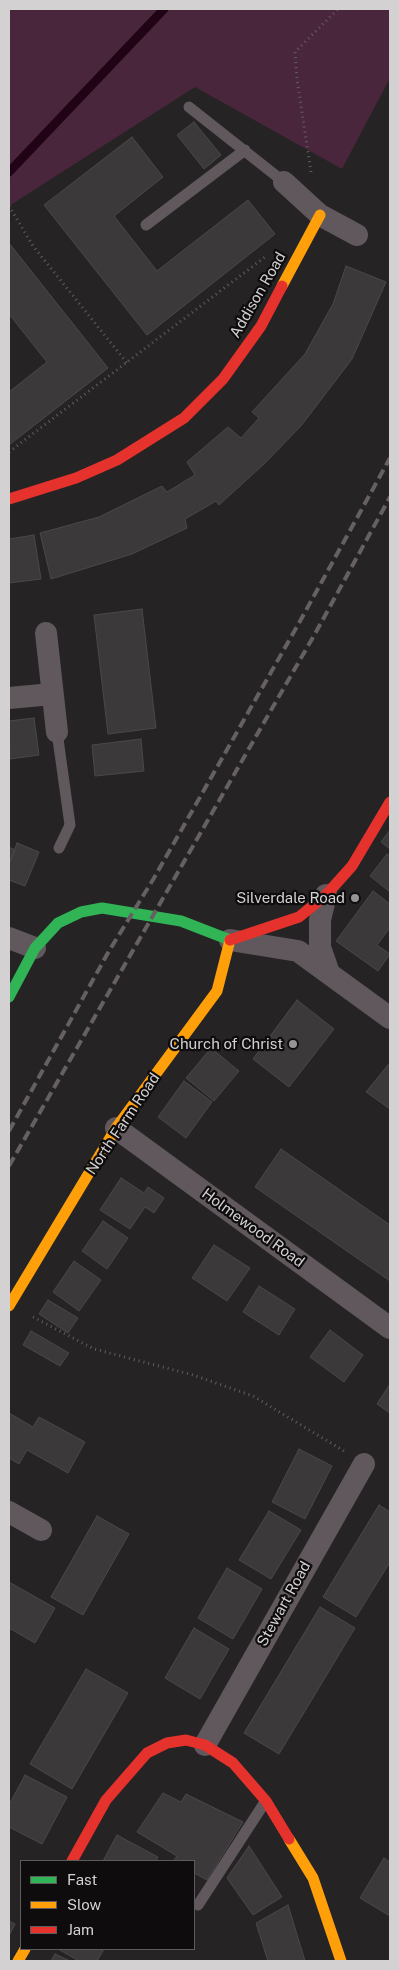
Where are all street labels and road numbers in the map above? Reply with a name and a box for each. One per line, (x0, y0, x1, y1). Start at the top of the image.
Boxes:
street label: Addison Road (226, 249, 290, 341)
street label: North Farm Road (82, 1070, 164, 1178)
street label: Holmewood Road (198, 1185, 308, 1271)
street label: Stewart Road (253, 1558, 315, 1650)

